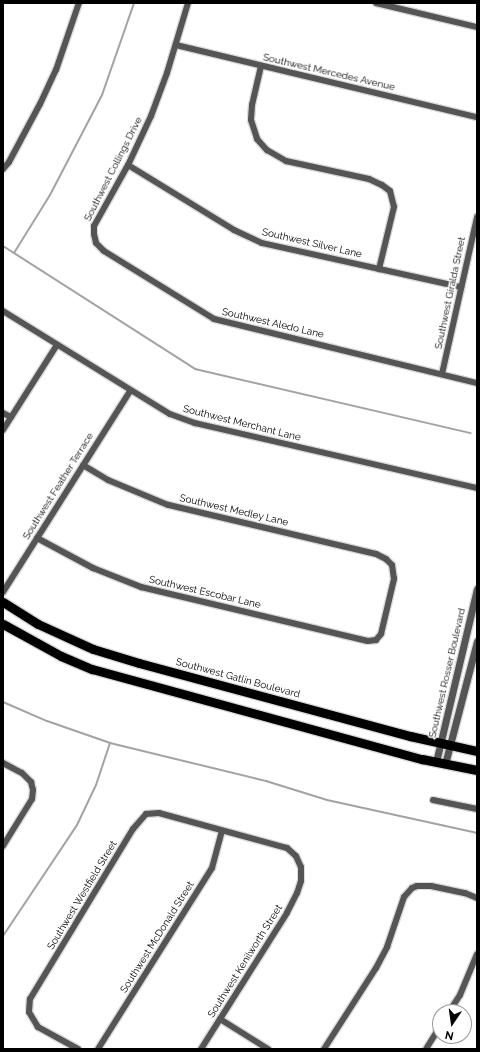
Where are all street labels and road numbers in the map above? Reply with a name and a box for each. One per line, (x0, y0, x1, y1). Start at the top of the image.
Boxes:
street label: Southwest Mercedes Avenue (262, 51, 396, 93)
street label: Southwest Collings Drive (81, 115, 145, 223)
street label: Southwest Silver Lane (261, 226, 363, 260)
street label: Southwest Giralda Street (432, 236, 468, 350)
street label: Southwest Aledo Lane (221, 305, 325, 341)
street label: Southwest Merchant Lane (182, 403, 302, 443)
street label: Southwest Feather Terrace (20, 430, 96, 542)
street label: Southwest Medley Lane (178, 492, 290, 528)
street label: Southwest Escobar Lane (148, 573, 262, 611)
street label: Southwest Rosser Boulevard (426, 607, 468, 739)
street label: Southwest Gatlin Boulevard (175, 656, 301, 700)
street label: Southwest Westfield Street (45, 838, 119, 952)
street label: Southwest McDonald Street (118, 879, 196, 995)
street label: Southwest Kenilworth Street (205, 902, 285, 1020)

